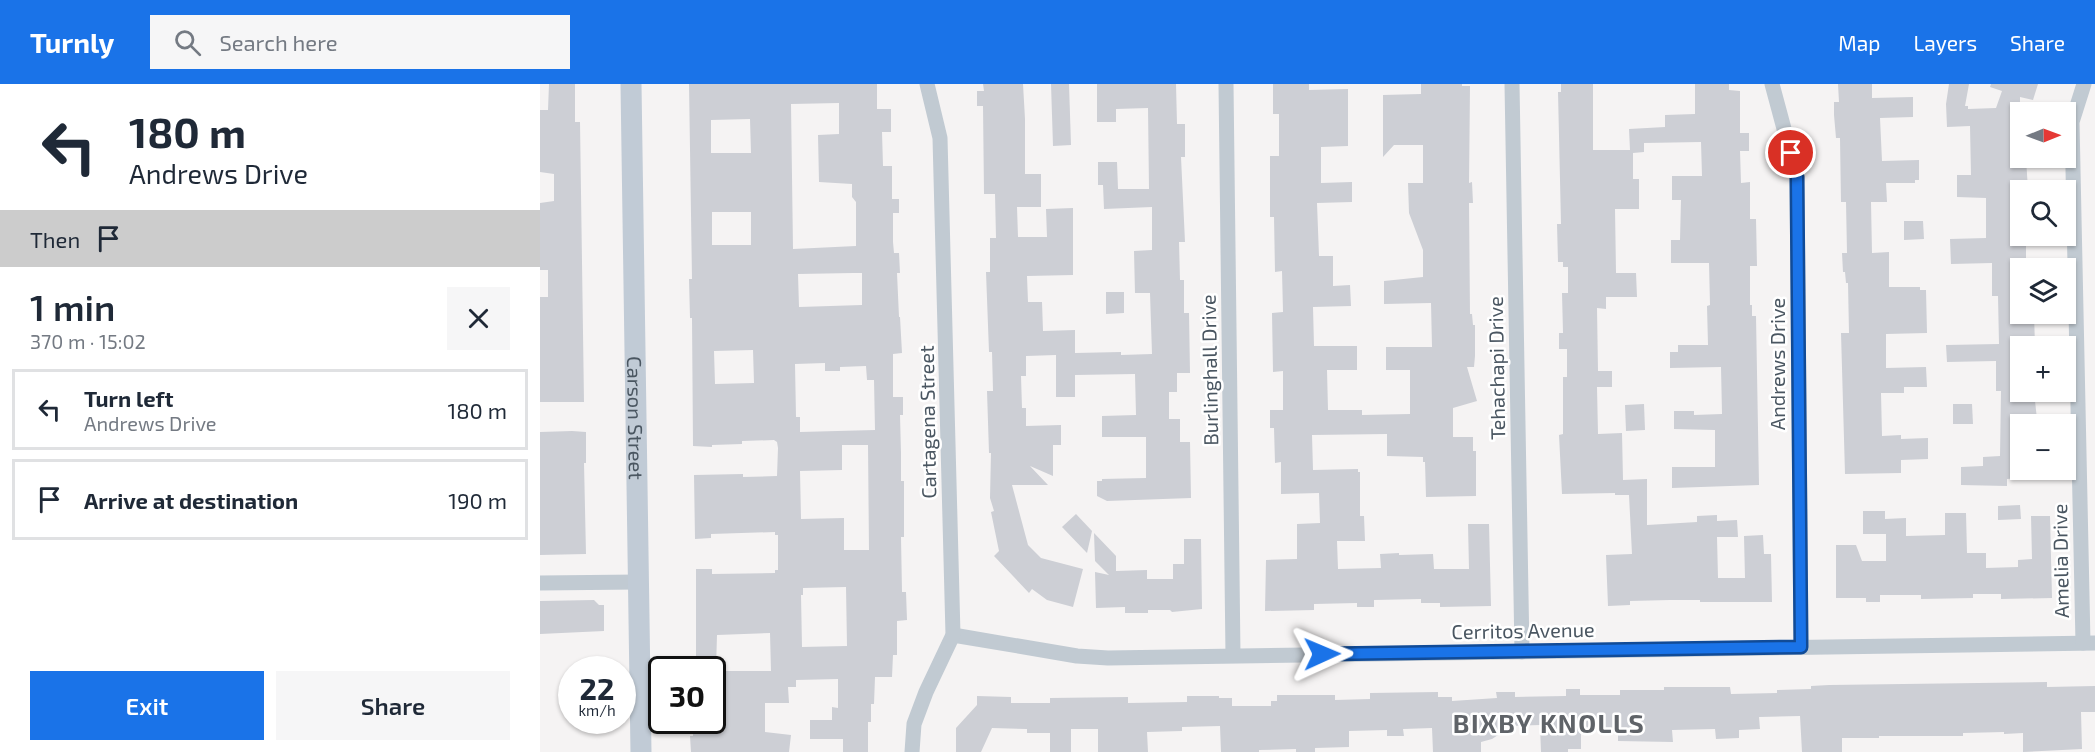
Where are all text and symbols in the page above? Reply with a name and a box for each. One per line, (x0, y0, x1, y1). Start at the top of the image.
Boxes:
search box (150, 15, 570, 69)
text: Turnly (30, 25, 114, 59)
icon: search (171, 26, 204, 59)
text: Search here (219, 29, 338, 55)
text: Map (1838, 30, 1880, 55)
text: Layers (1913, 30, 1977, 55)
text: Share (2010, 30, 2065, 55)
north arrow (2010, 102, 2076, 168)
map controls (2010, 102, 2076, 480)
text: 180 m (129, 106, 246, 156)
icon: left (30, 108, 108, 186)
pin (1765, 127, 1816, 178)
icon: arrive (1774, 136, 1807, 169)
text: Andrews Drive (129, 157, 308, 189)
button: search (2010, 180, 2076, 246)
icon: arrive (92, 222, 125, 255)
text: Then (30, 226, 80, 252)
button: layers (2010, 258, 2076, 324)
text: 1 min (30, 285, 115, 328)
button: close (447, 287, 510, 350)
street label: Burlinghall Drive (1196, 294, 1222, 446)
street label: Tehachapi Drive (1483, 296, 1509, 440)
street label: Andrews Drive (1765, 298, 1789, 430)
text: 370 m · 15:02 (30, 329, 146, 353)
button: + (2010, 336, 2076, 402)
street label: Cartagena Street (914, 345, 940, 499)
street label: Carson Street (623, 356, 649, 480)
text: Turn left (84, 385, 173, 411)
icon: left (33, 393, 66, 426)
text: 180 m (447, 397, 507, 423)
text: Andrews Drive (84, 411, 217, 435)
button: − (2010, 414, 2076, 480)
icon: arrive (33, 483, 66, 516)
text: Arrive at destination (84, 487, 298, 513)
text: 190 m (448, 487, 507, 513)
street label: Amelia Drive (2047, 504, 2073, 618)
street label: Cerritos Avenue (1451, 617, 1595, 643)
position arrow (1290, 622, 1354, 686)
speed limit sign: 30 (648, 656, 726, 734)
text: 22 (580, 670, 614, 706)
button: Exit (30, 671, 264, 740)
button: Share (276, 671, 510, 740)
text: km/h (578, 701, 616, 719)
district label: BIXBY KNOLLS (1453, 707, 1645, 738)

